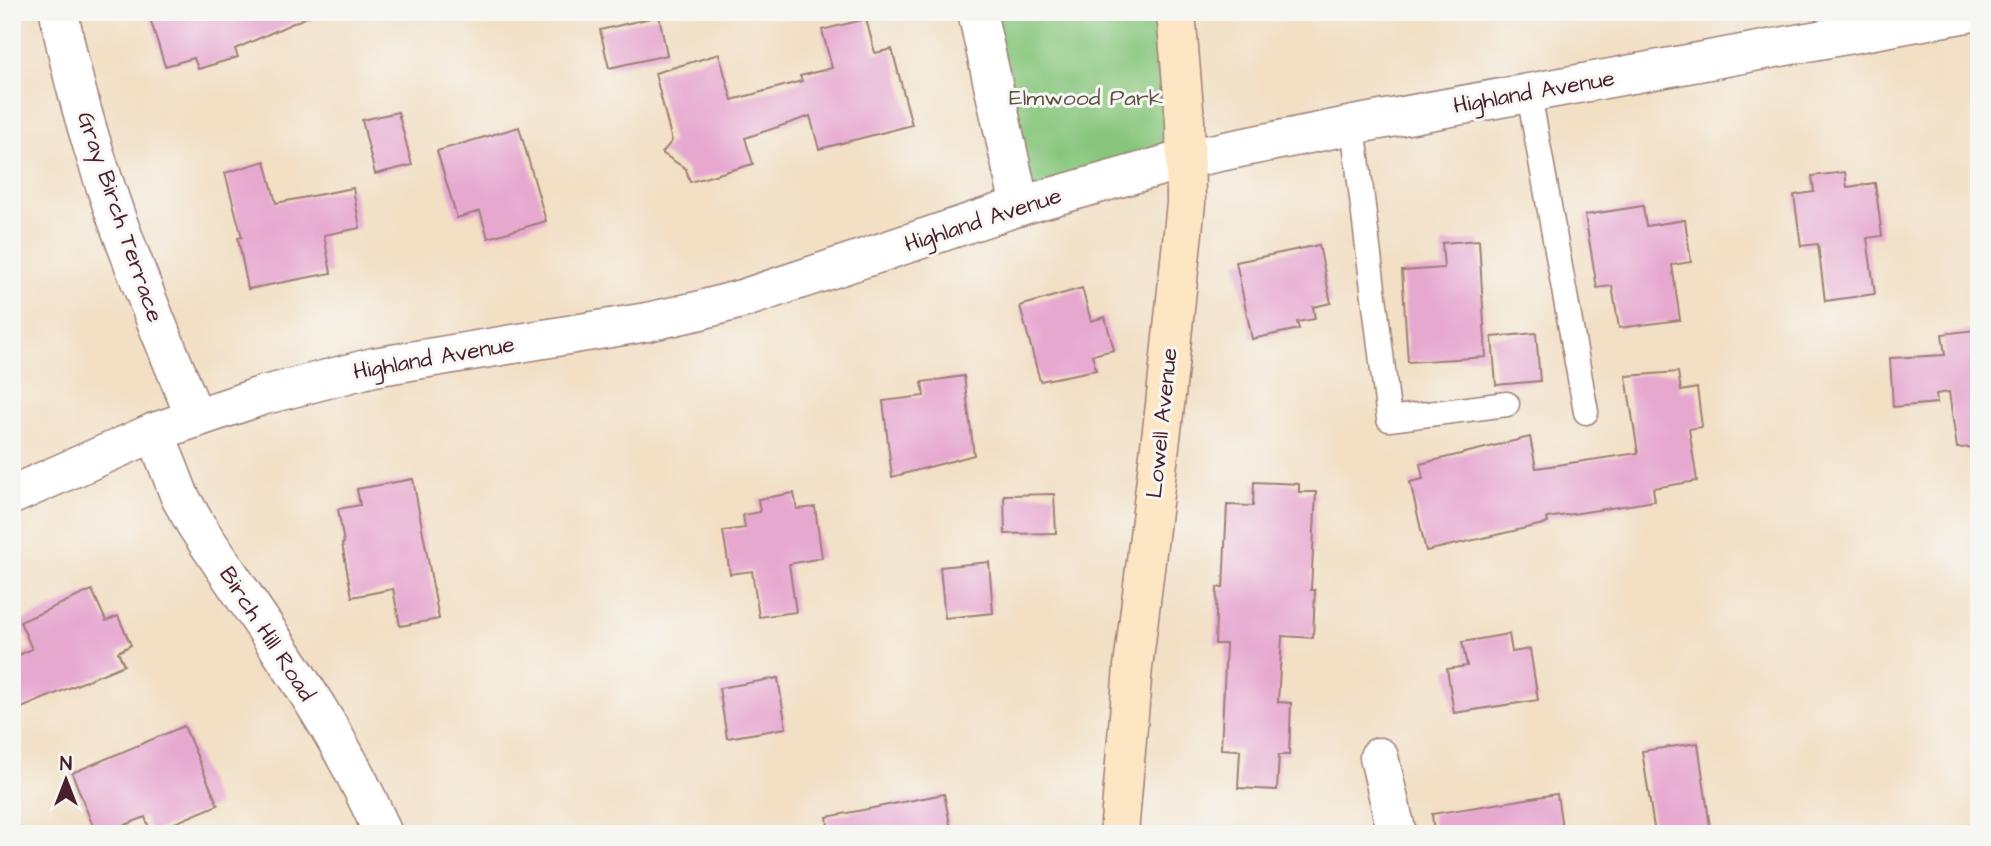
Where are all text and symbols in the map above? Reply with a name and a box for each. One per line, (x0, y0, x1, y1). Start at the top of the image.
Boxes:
street label: Highland Avenue (1451, 62, 1617, 123)
park label: Elmwood Park (1009, 82, 1163, 114)
street label: Gray Birch Terrace (68, 107, 171, 327)
street label: Highland Avenue (900, 180, 1066, 261)
street label: Highland Avenue (351, 328, 517, 389)
street label: Lowell Avenue (1138, 346, 1186, 500)
street label: Birch Hill Road (212, 561, 323, 708)
north arrow (32, 744, 102, 814)
text: N (60, 751, 72, 778)

